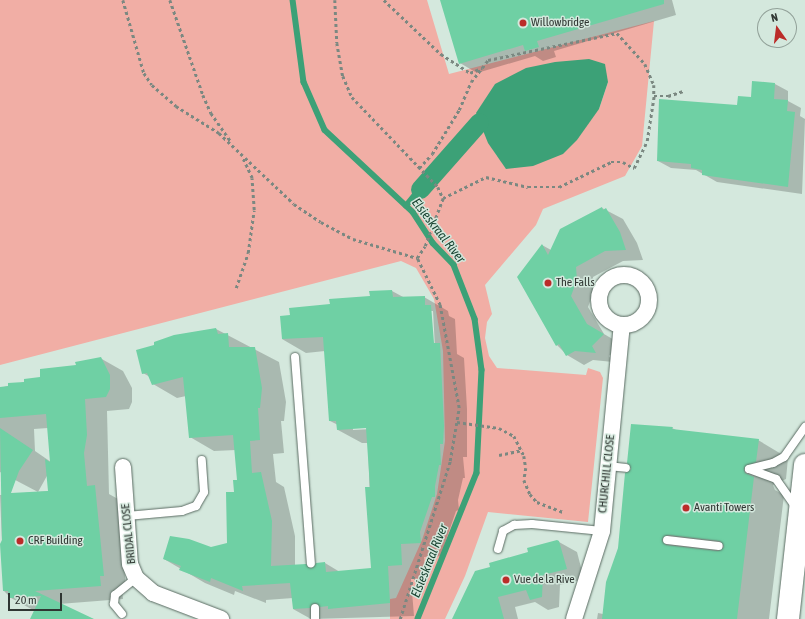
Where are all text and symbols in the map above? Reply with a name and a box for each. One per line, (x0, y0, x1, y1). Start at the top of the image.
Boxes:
north arrow (757, 8, 797, 48)
text: N (770, 11, 779, 24)
place label: Willowbridge (531, 16, 589, 30)
marker: Willowbridge (518, 18, 528, 28)
water label: Elsieskraal River (408, 195, 468, 267)
place label: The Falls (556, 276, 595, 290)
marker: The Falls (543, 278, 553, 288)
street label: CHURCHILL CLOSE (596, 434, 618, 514)
place label: Avanti Towers (694, 501, 754, 515)
street label: BRIDAL CLOSE (119, 503, 139, 565)
marker: Avanti Towers (681, 503, 691, 513)
water label: Elsieskraal River (408, 522, 452, 600)
place label: CRF Building (28, 534, 83, 548)
marker: CRF Building (15, 536, 25, 546)
place label: Vue de la Rive (514, 573, 575, 587)
marker: Vue de la Rive (501, 575, 511, 585)
scale bar (10, 585, 64, 611)
text: 20 m (15, 593, 37, 607)

